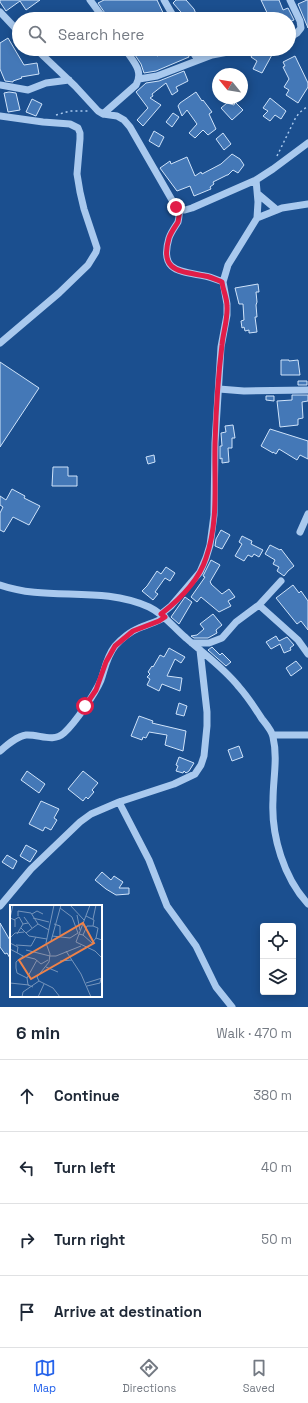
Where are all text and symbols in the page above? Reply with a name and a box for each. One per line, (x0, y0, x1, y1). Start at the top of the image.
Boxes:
search box (12, 12, 296, 56)
icon: search (26, 23, 48, 45)
text: Search here (58, 25, 144, 44)
north arrow (212, 68, 248, 104)
route end (167, 198, 185, 216)
route start (76, 697, 94, 715)
inset map (10, 905, 102, 997)
map controls (260, 923, 296, 995)
button: locate (260, 923, 296, 959)
button: layers (260, 959, 296, 995)
text: 6 min (16, 1022, 60, 1044)
text: Walk · 470 m (216, 1025, 292, 1042)
icon: ahead (16, 1085, 38, 1107)
text: Continue (54, 1086, 120, 1105)
text: 380 m (253, 1087, 292, 1104)
icon: left (16, 1157, 38, 1179)
text: Turn left (54, 1158, 116, 1177)
text: 40 m (261, 1159, 292, 1176)
icon: right (16, 1229, 38, 1251)
text: Turn right (54, 1230, 125, 1249)
text: 50 m (261, 1231, 292, 1248)
icon: arrive (16, 1301, 38, 1323)
text: Arrive at destination (54, 1302, 202, 1321)
tab: Map (33, 1357, 56, 1395)
tab: Directions (122, 1357, 176, 1395)
tab: Saved (243, 1357, 275, 1395)

